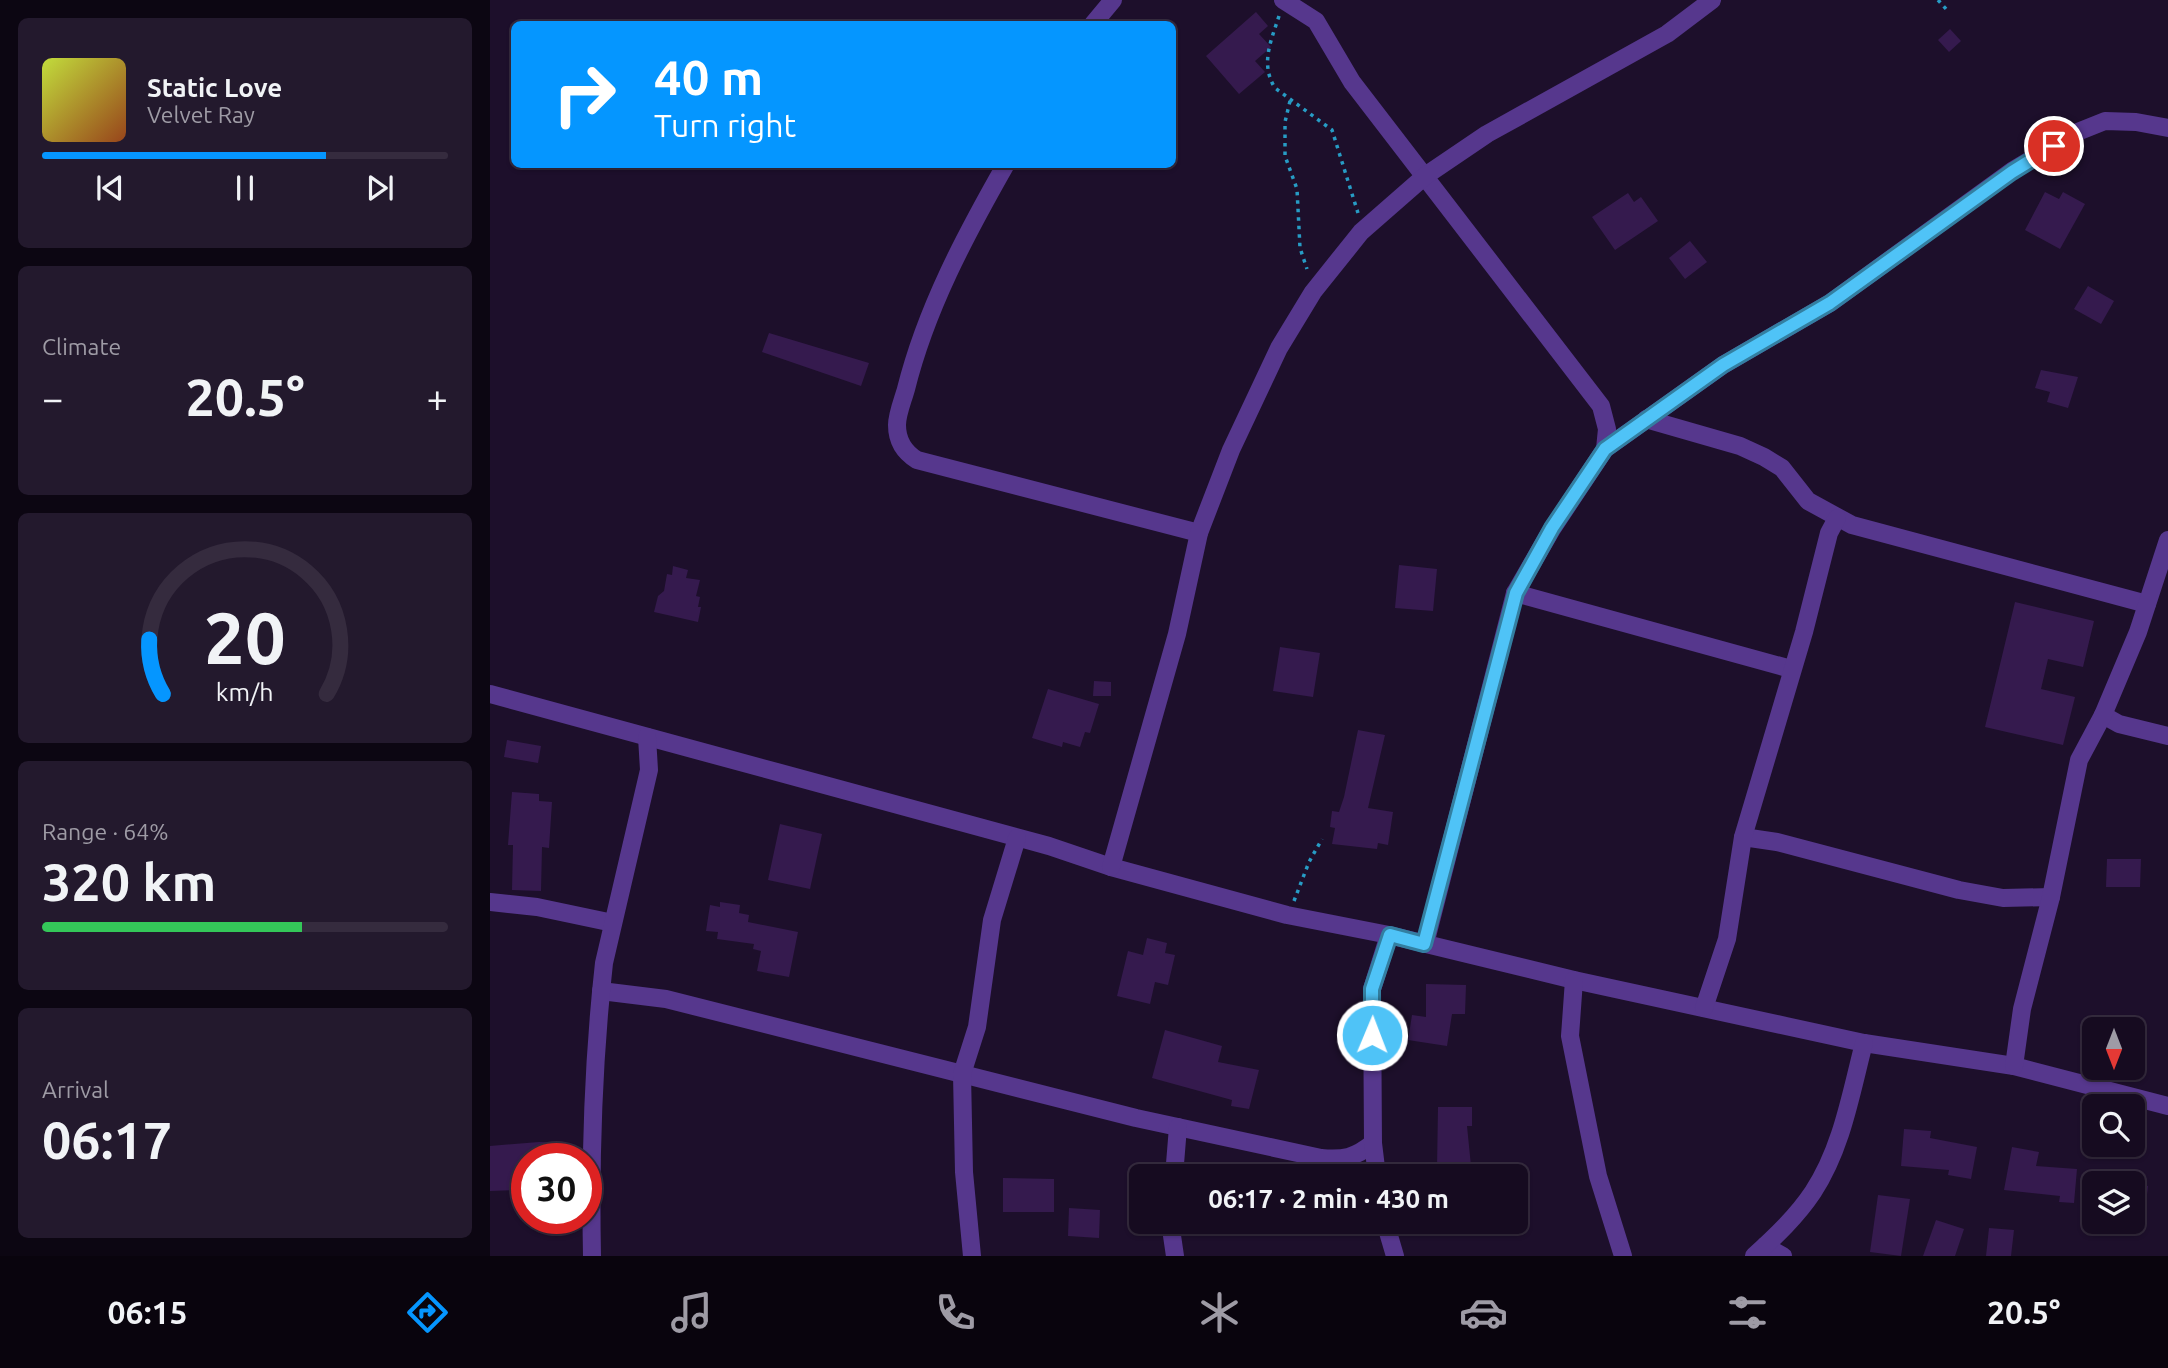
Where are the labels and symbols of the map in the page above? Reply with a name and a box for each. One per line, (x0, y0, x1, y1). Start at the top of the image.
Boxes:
pin (2024, 116, 2084, 176)
position arrow (1335, 998, 1409, 1072)
north arrow (2082, 1017, 2146, 1080)
speed limit sign: 30 (511, 1143, 602, 1234)

